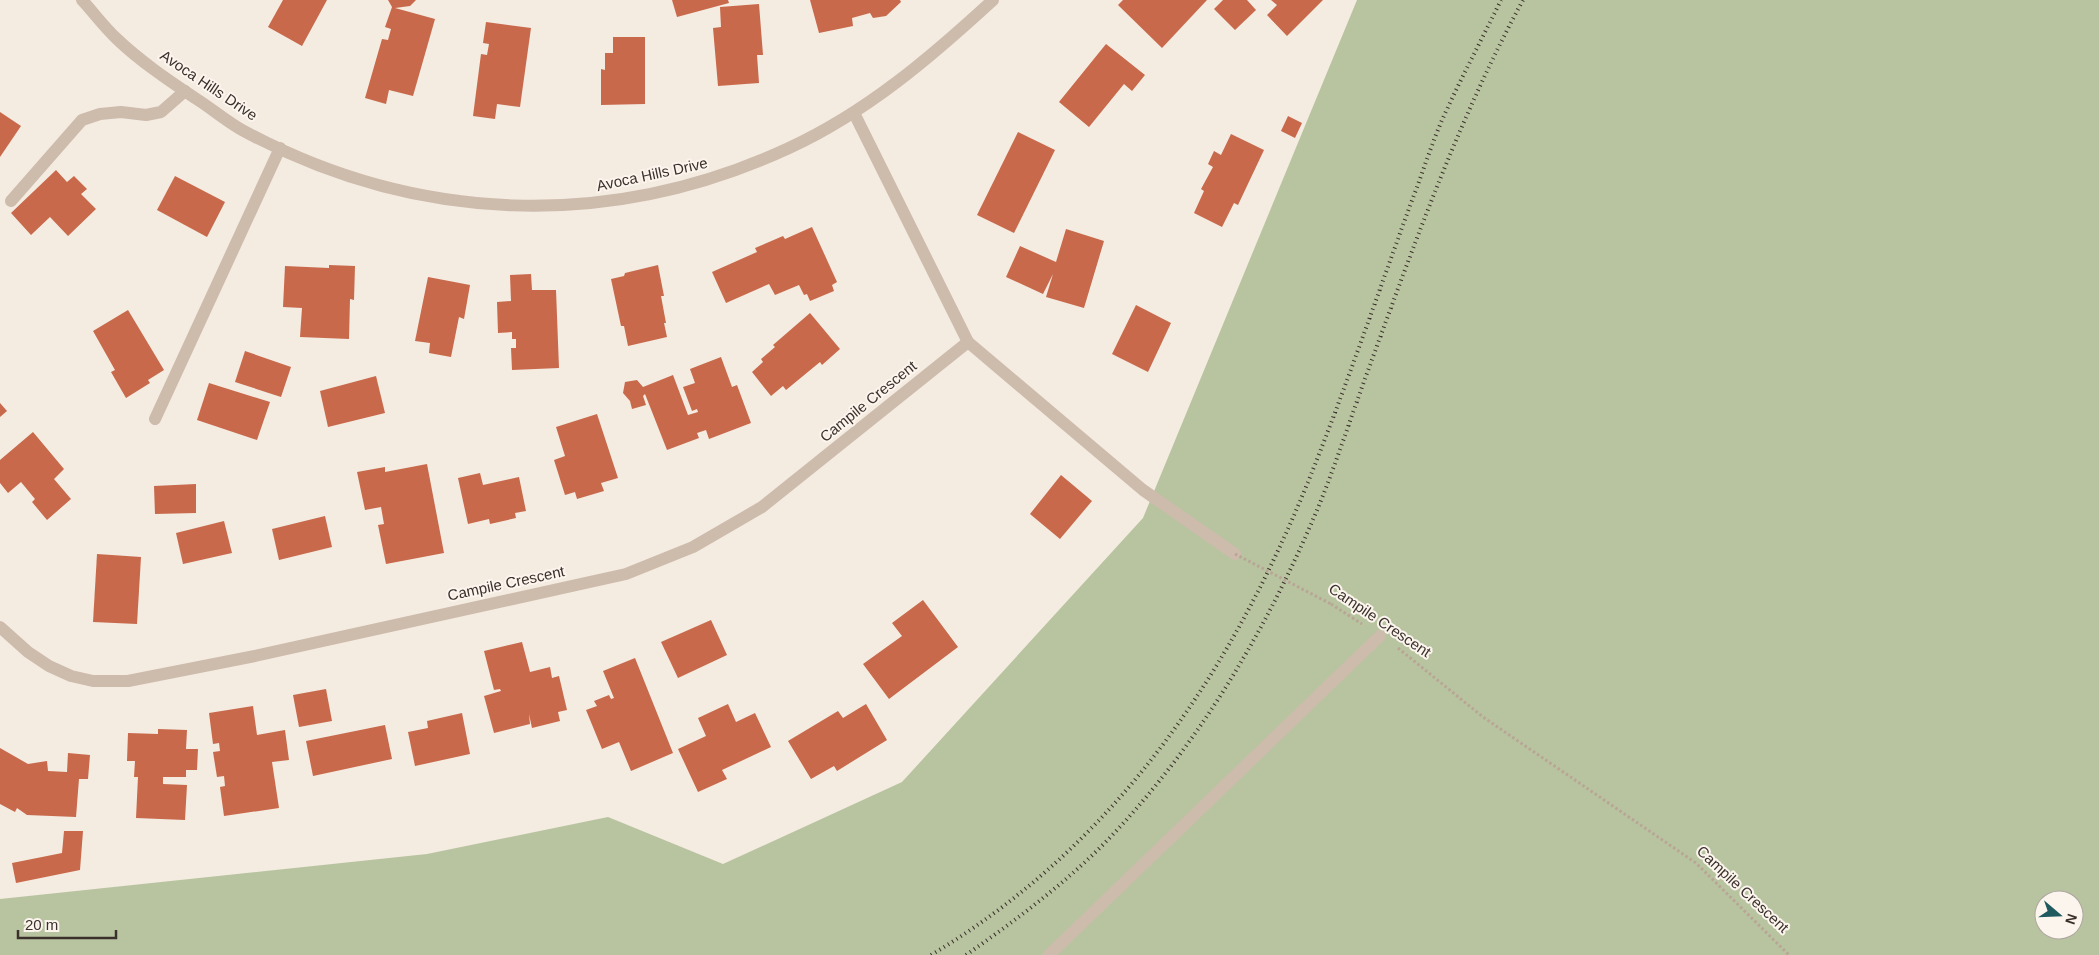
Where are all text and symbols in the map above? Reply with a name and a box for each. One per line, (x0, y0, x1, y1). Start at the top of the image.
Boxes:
street label: Avoca Hills Drive (157, 46, 261, 124)
street label: Avoca Hills Drive (595, 154, 709, 194)
street label: Campile Crescent (816, 356, 920, 445)
street label: Campile Crescent (446, 562, 567, 604)
street label: Campile Crescent (1326, 580, 1435, 661)
street label: Campile Crescent (1694, 842, 1793, 936)
north arrow (2034, 890, 2084, 940)
scale bar (18, 908, 115, 940)
text: N (2062, 912, 2081, 927)
text: 20 m (25, 916, 58, 933)

